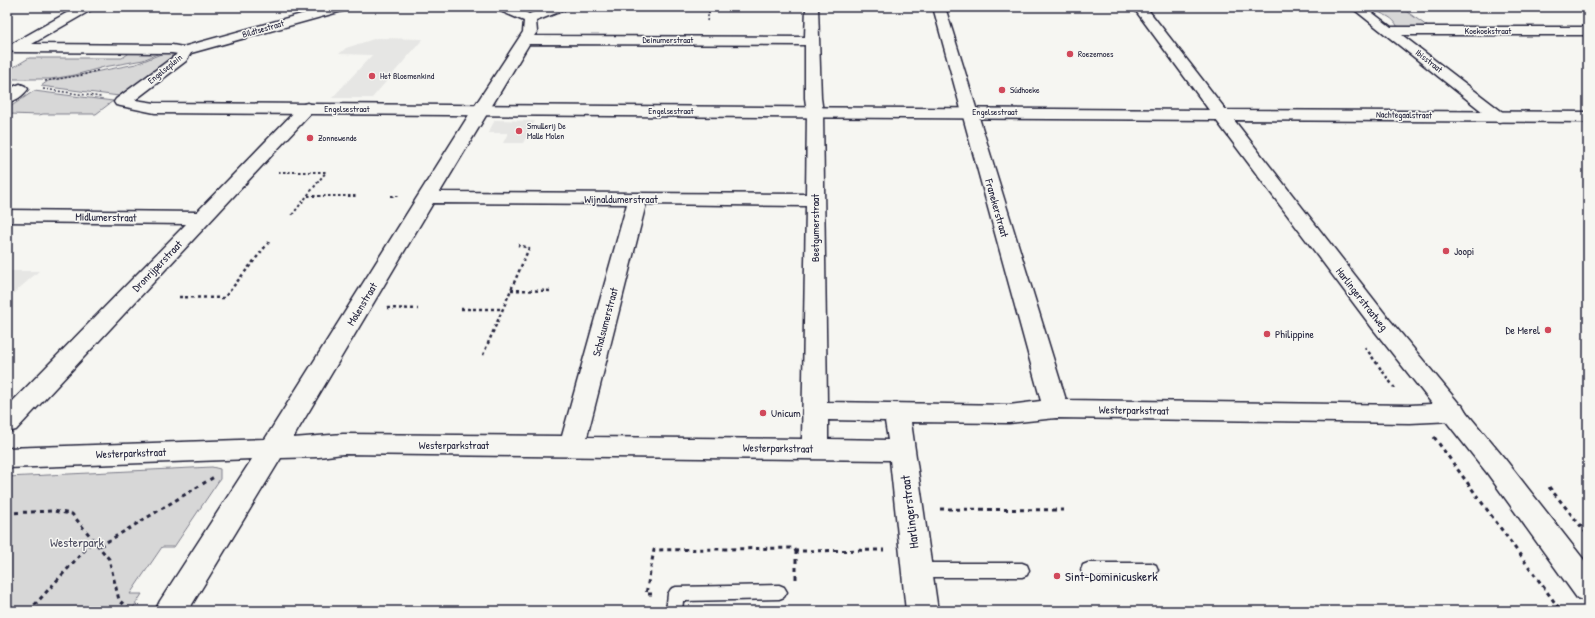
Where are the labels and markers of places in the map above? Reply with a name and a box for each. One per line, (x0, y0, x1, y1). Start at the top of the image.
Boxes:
place label: Roezemoes (1078, 48, 1114, 60)
marker: Roezemoes (1065, 49, 1075, 59)
place label: Het Bloemenkind (380, 70, 435, 82)
marker: Het Bloemenkind (367, 71, 377, 81)
place label: Súdhoeke (1010, 84, 1040, 96)
marker: Súdhoeke (997, 85, 1007, 95)
place label: Smullerij De Malle Molen (527, 120, 566, 142)
marker: Smullerij De Malle Molen (514, 126, 524, 136)
place label: Zonnewende (318, 132, 357, 144)
marker: Zonnewende (305, 133, 315, 143)
place label: Joopi (1454, 244, 1474, 258)
marker: Joopi (1441, 246, 1451, 256)
place label: De Merel (1505, 323, 1540, 337)
marker: De Merel (1543, 325, 1553, 335)
place label: Philippine (1275, 327, 1315, 341)
marker: Philippine (1262, 329, 1272, 339)
place label: Unicum (771, 406, 801, 420)
marker: Unicum (758, 408, 768, 418)
place label: Sint-Dominicuskerk (1065, 567, 1158, 585)
marker: Sint-Dominicuskerk (1052, 571, 1062, 581)

